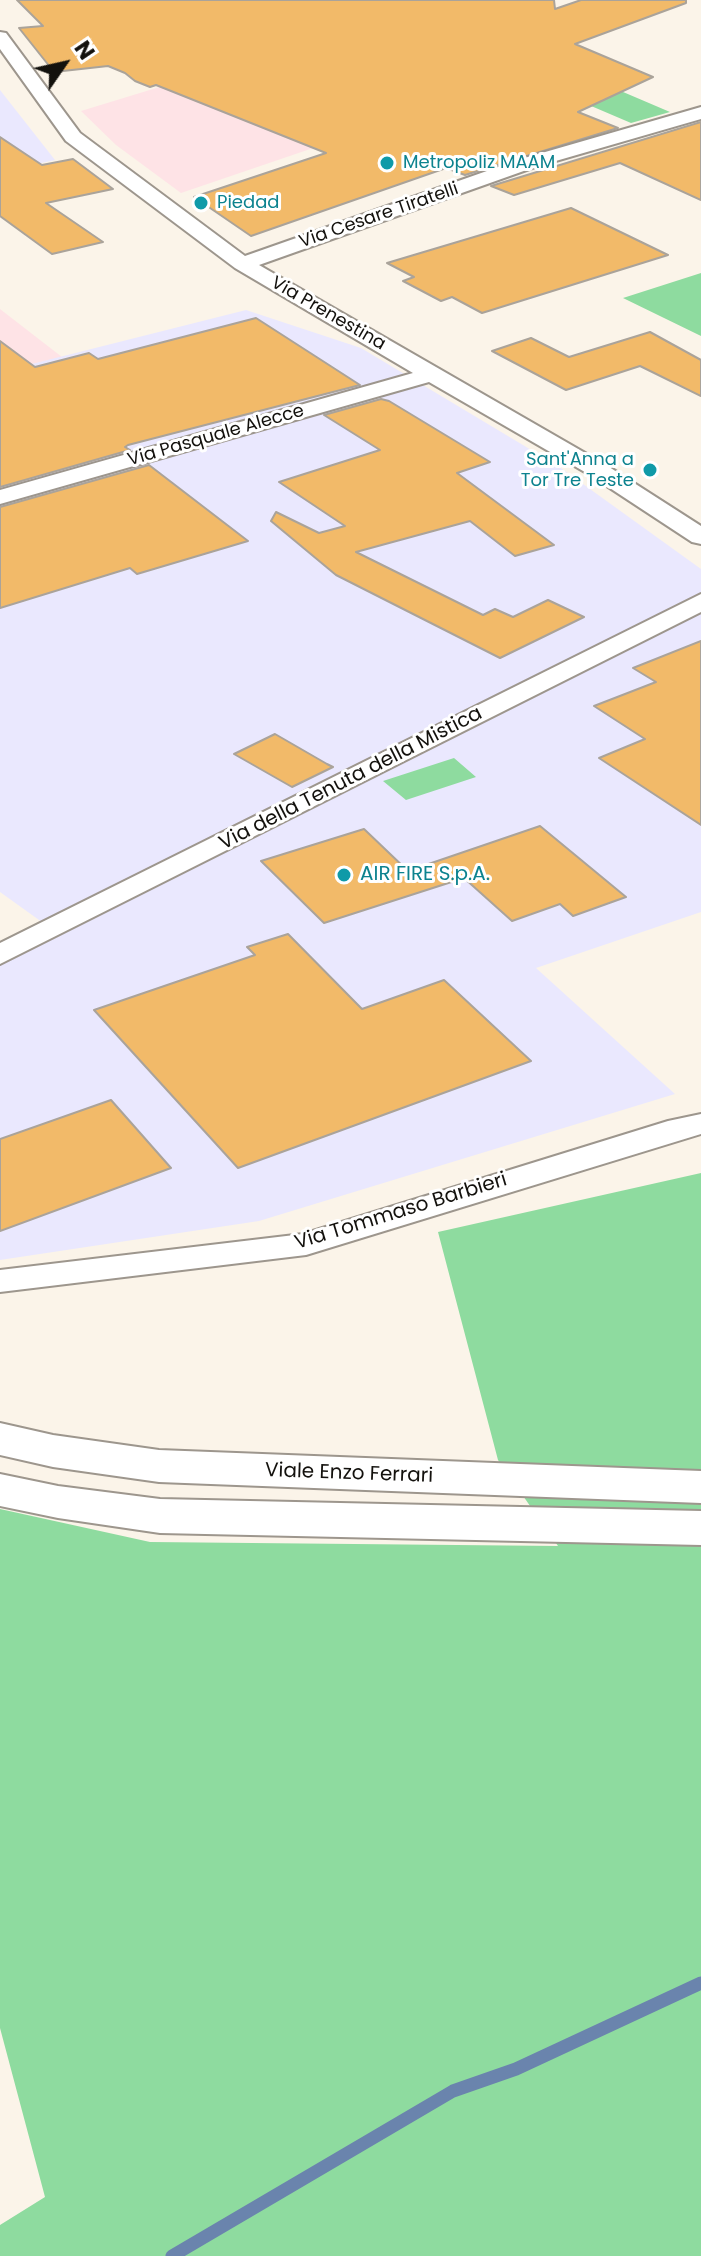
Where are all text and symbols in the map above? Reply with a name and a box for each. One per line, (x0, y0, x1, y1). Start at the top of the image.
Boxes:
north arrow (24, 24, 104, 104)
text: N (67, 35, 102, 66)
place label: Metropoliz MAAM (403, 152, 555, 174)
marker: Metropoliz MAAM (378, 154, 396, 172)
street label: Via Cesare Tiratelli (297, 179, 461, 253)
place label: Piedad (217, 192, 280, 214)
marker: Piedad (192, 194, 210, 212)
street label: Via Prenestina (267, 272, 389, 356)
street label: Via Pasquale Alecce (125, 400, 307, 472)
place label: Sant'Anna a Tor Tre Teste (521, 449, 634, 492)
marker: Sant'Anna a Tor Tre Teste (641, 461, 659, 479)
street label: Via della Tenuta della Mistica (215, 702, 487, 856)
place label: AIR FIRE S.p.A. (360, 863, 490, 887)
marker: AIR FIRE S.p.A. (335, 866, 353, 884)
street label: Via Tommaso Barbieri (292, 1168, 510, 1256)
street label: Viale Enzo Ferrari (265, 1459, 433, 1489)

